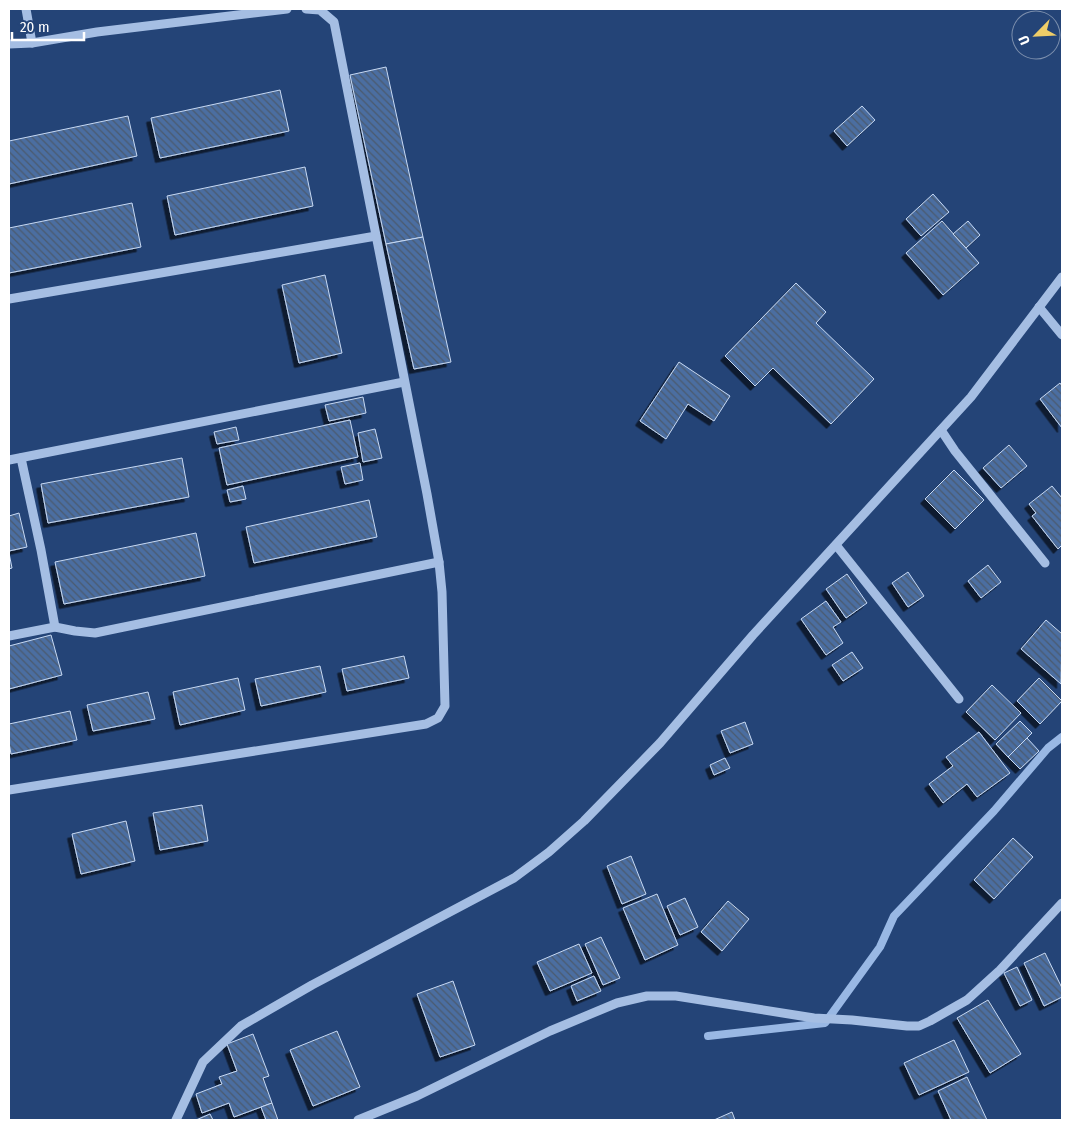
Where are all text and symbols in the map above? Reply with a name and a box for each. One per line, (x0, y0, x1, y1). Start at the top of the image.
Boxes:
scale bar (12, 10, 85, 42)
north arrow (1011, 10, 1061, 60)
text: 20 m (20, 18, 50, 36)
text: U (1015, 33, 1034, 47)

